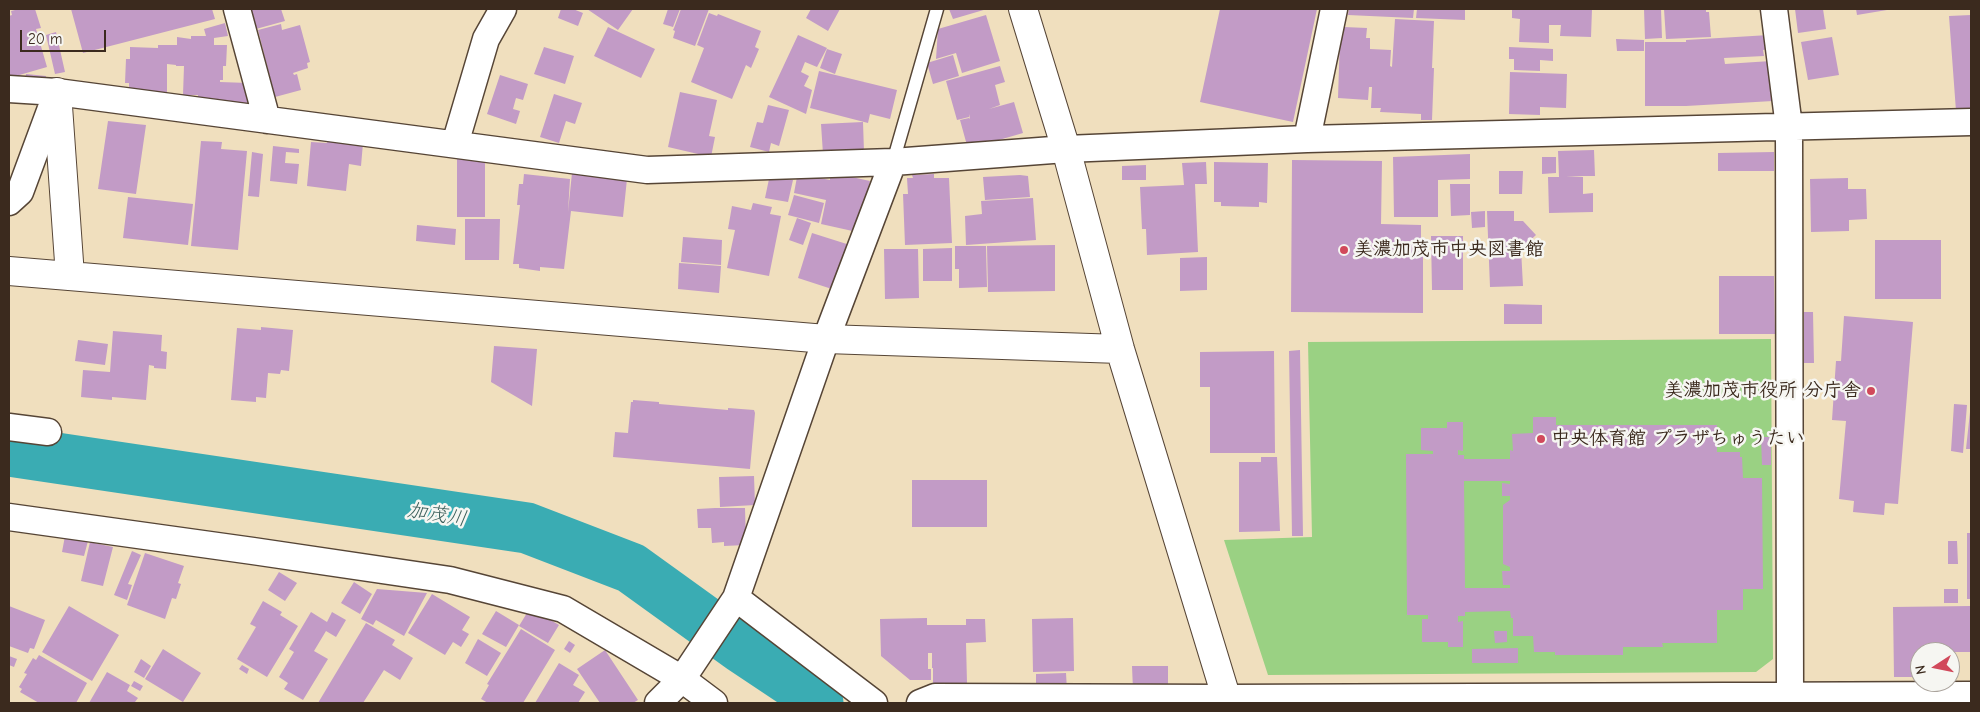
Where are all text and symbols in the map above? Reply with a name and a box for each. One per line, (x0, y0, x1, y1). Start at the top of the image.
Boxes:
scale bar (22, 20, 109, 52)
text: 20 m (28, 30, 62, 48)
place label: 美濃加茂市中央図書館 (1354, 239, 1544, 261)
marker: 美濃加茂市中央図書館 (1338, 244, 1350, 256)
place label: 美濃加茂市役所 分庁舎 (1664, 380, 1861, 402)
marker: 美濃加茂市役所 分庁舎 (1865, 385, 1877, 397)
place label: 中央体育館 プラザちゅうたい (1551, 428, 1805, 450)
marker: 中央体育館 プラザちゅうたい (1535, 433, 1547, 445)
water label: 加茂川 (405, 498, 469, 532)
north arrow (1910, 642, 1960, 692)
text: N (1912, 664, 1930, 676)

